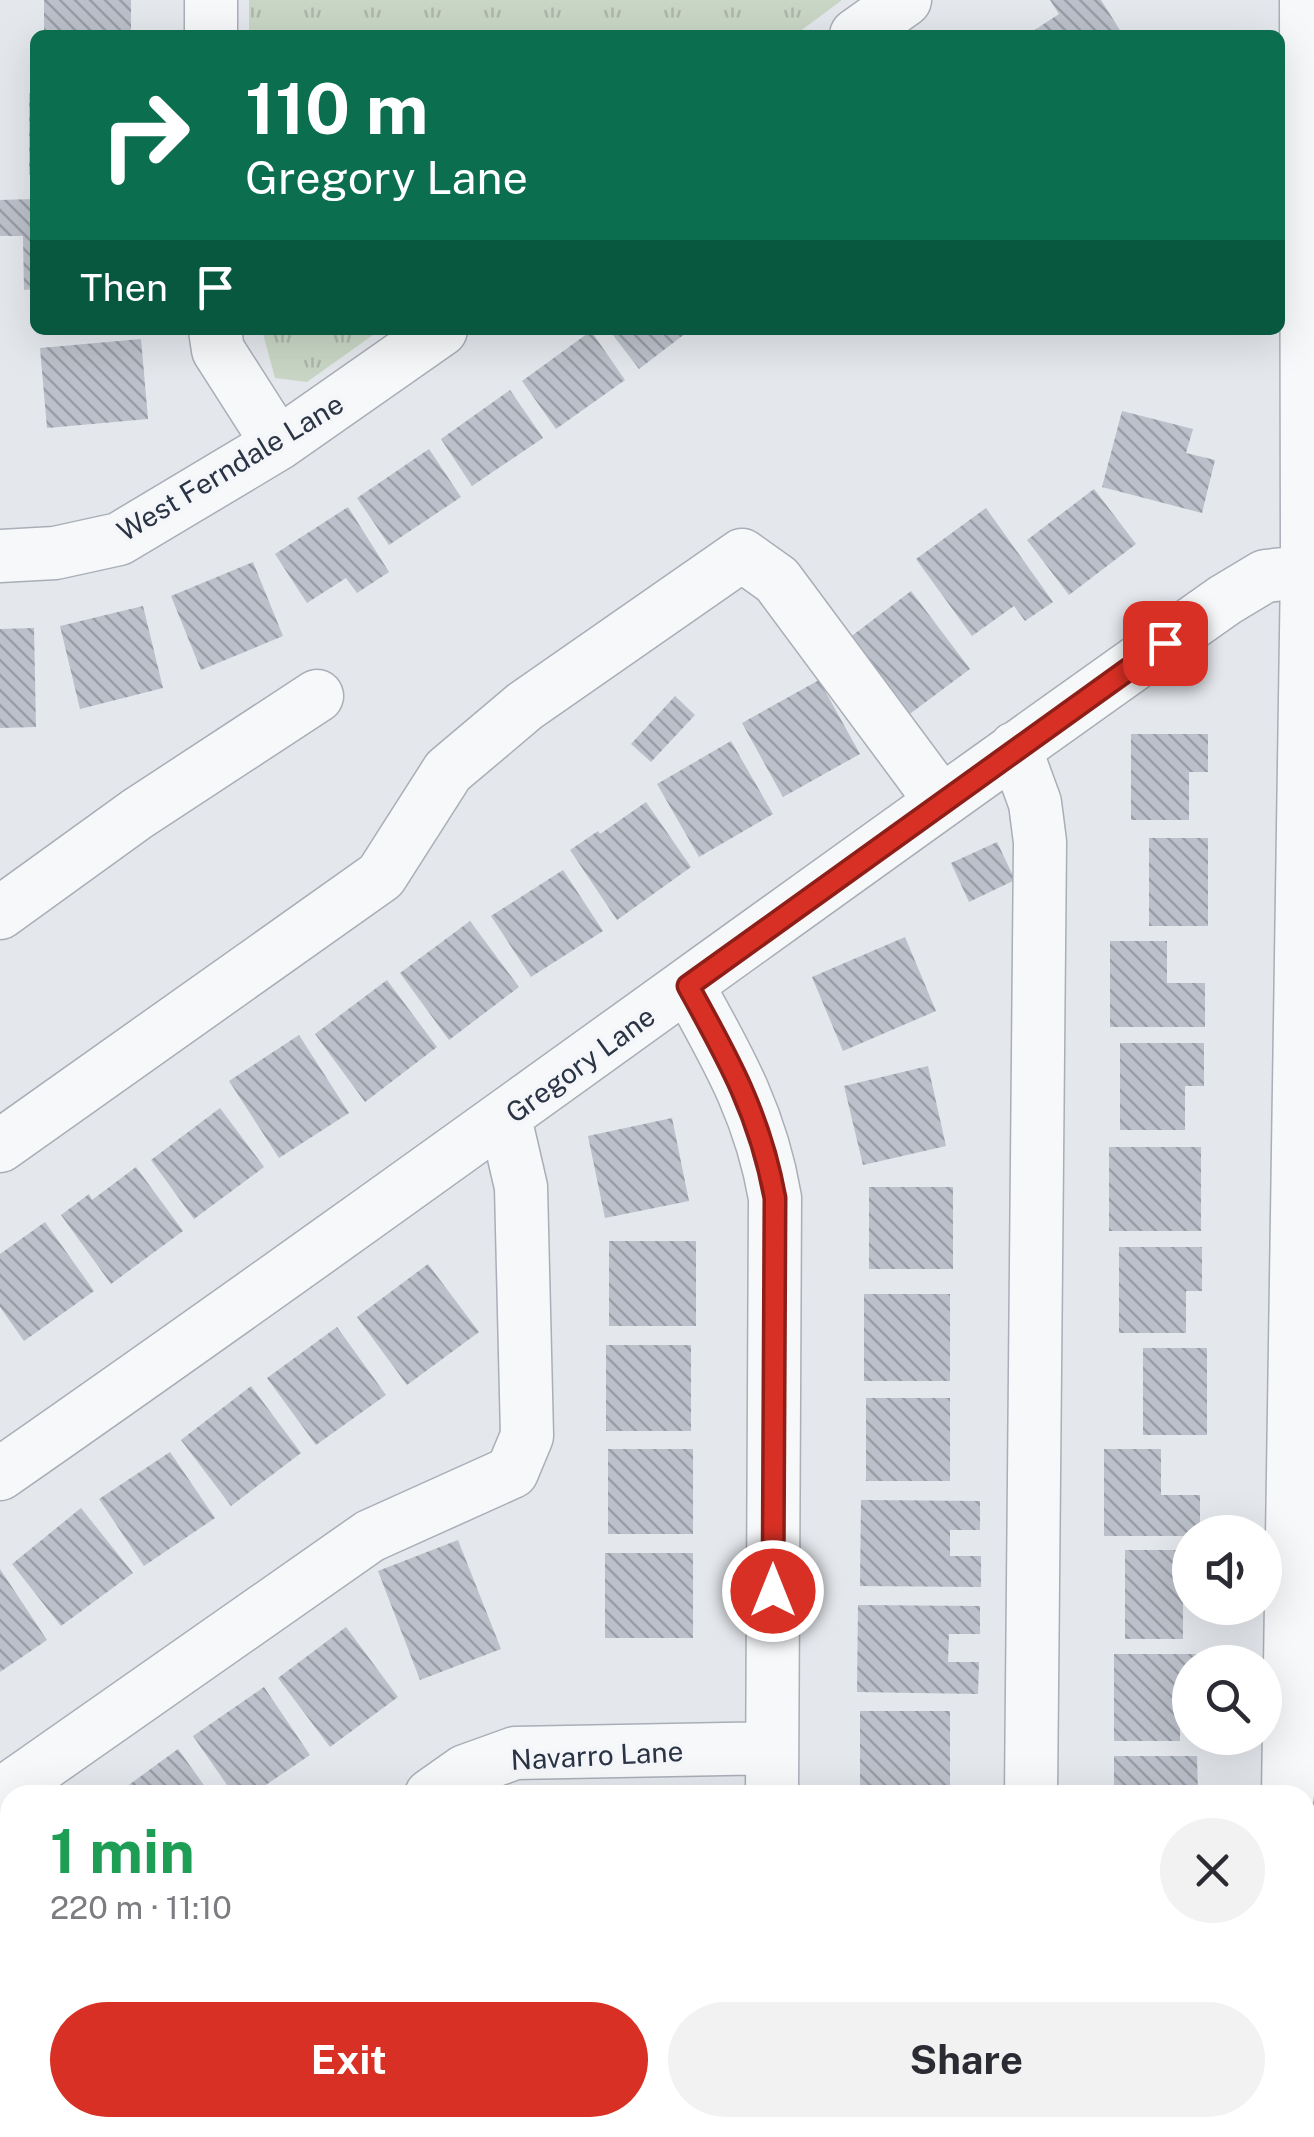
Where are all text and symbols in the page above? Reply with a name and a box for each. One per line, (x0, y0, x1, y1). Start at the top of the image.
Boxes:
text: 110 m (245, 67, 429, 150)
icon: right (80, 70, 210, 200)
text: Gregory Lane (245, 151, 528, 204)
icon: arrive (188, 260, 243, 315)
text: Then (80, 265, 168, 310)
street label: West Ferndale Lane (111, 387, 349, 547)
pin (1123, 601, 1208, 686)
icon: arrive (1138, 616, 1193, 671)
street label: Gregory Lane (499, 999, 661, 1129)
map controls (1172, 1515, 1282, 1755)
button: sound (1172, 1515, 1282, 1625)
position arrow (721, 1539, 825, 1643)
button: search (1172, 1645, 1282, 1755)
street label: Navarro Lane (510, 1734, 684, 1776)
text: 1 min (50, 1816, 195, 1887)
button: close (1160, 1818, 1265, 1923)
text: 220 m · 11:10 (50, 1889, 232, 1926)
button: Exit (50, 2002, 648, 2117)
button: Share (668, 2002, 1265, 2117)

